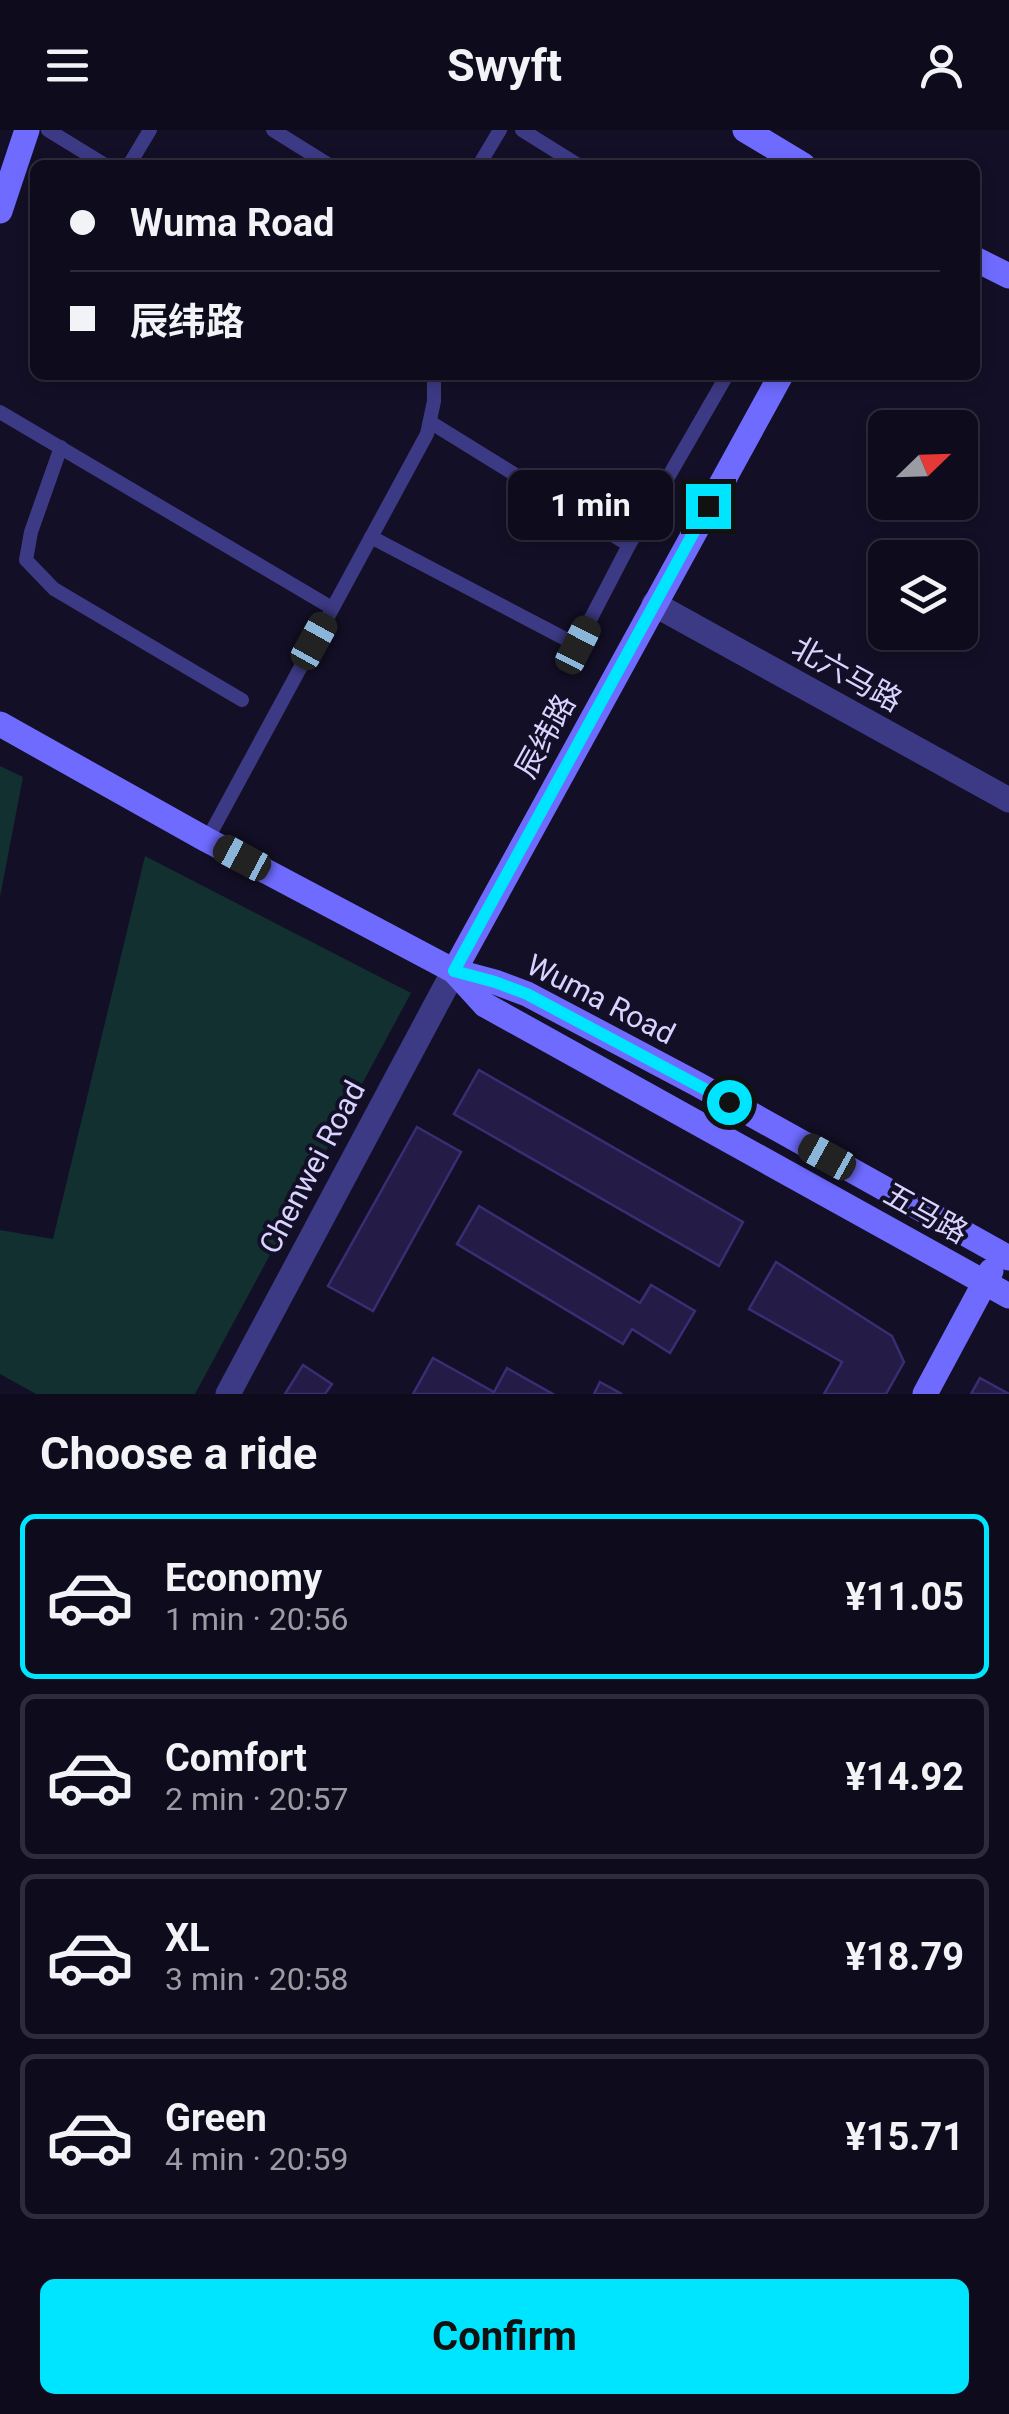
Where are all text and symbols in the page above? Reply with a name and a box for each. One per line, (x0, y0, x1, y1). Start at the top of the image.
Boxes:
icon: menu (40, 38, 95, 93)
icon: person (914, 38, 969, 93)
text: Swyft (447, 39, 562, 92)
text: Wuma Road (130, 201, 334, 245)
text: 辰纬路 (130, 300, 244, 344)
north arrow (868, 410, 978, 520)
map controls (868, 410, 978, 650)
callout: 1 min (508, 471, 673, 541)
route end (686, 484, 731, 529)
text: 1 min (550, 486, 631, 524)
button: layers (868, 540, 978, 650)
car (286, 607, 342, 675)
car (551, 611, 605, 679)
street label: 北六马路 (786, 630, 908, 718)
street label: 辰纬路 (508, 688, 582, 784)
car (208, 831, 276, 885)
street label: Wuma Road (521, 947, 681, 1051)
street label: Chenwei Road (252, 1075, 372, 1259)
route start (707, 1080, 752, 1125)
car (793, 1129, 861, 1185)
street label: 五马路 (878, 1176, 974, 1250)
text: Choose a ride (40, 1427, 317, 1480)
icon: car (45, 1552, 135, 1642)
text: Economy (165, 1556, 322, 1600)
text: ¥11.05 (845, 1575, 964, 1619)
text: 1 min · 20:56 (165, 1600, 348, 1638)
icon: car (45, 1732, 135, 1822)
text: Comfort (165, 1736, 307, 1780)
text: ¥14.92 (845, 1755, 964, 1799)
text: 2 min · 20:57 (165, 1780, 348, 1818)
icon: car (45, 1912, 135, 2002)
text: XL (165, 1916, 210, 1960)
text: ¥18.79 (845, 1935, 964, 1979)
text: 3 min · 20:58 (165, 1960, 348, 1998)
icon: car (45, 2092, 135, 2182)
text: Green (165, 2096, 267, 2140)
text: ¥15.71 (845, 2115, 964, 2159)
text: 4 min · 20:59 (165, 2140, 348, 2178)
button: Confirm (40, 2279, 969, 2394)

